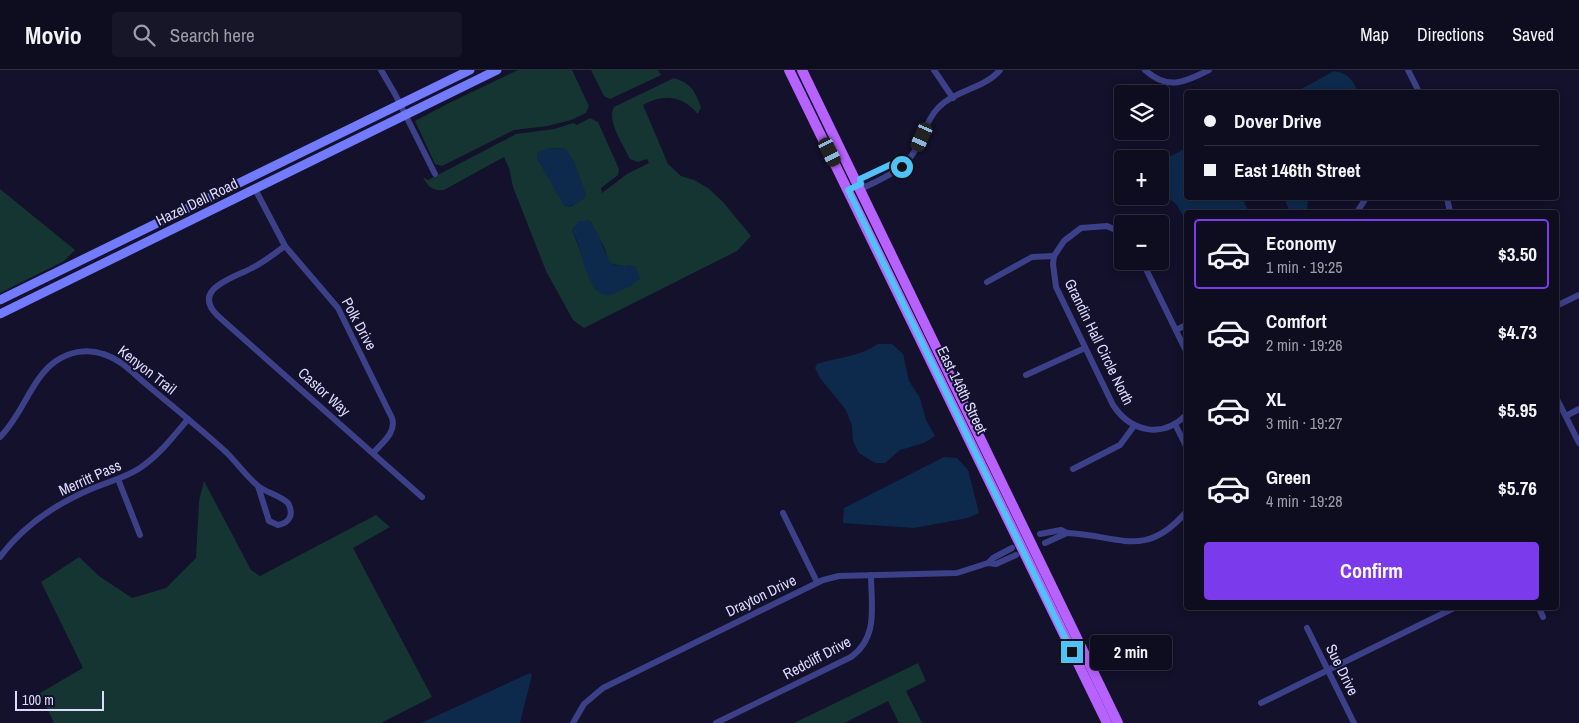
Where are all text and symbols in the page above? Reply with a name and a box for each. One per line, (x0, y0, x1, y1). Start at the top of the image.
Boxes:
search box (112, 12, 462, 57)
text: Movio (25, 19, 82, 51)
icon: search (130, 21, 158, 49)
text: Search here (170, 22, 255, 48)
text: Map (1360, 22, 1389, 47)
text: Directions (1417, 22, 1484, 47)
text: Saved (1512, 22, 1554, 47)
map controls (1114, 85, 1169, 270)
button: layers (1114, 85, 1169, 140)
text: Dover Drive (1234, 108, 1321, 134)
car (909, 120, 934, 154)
car (816, 135, 843, 169)
button: + (1114, 150, 1169, 205)
route start (891, 156, 913, 178)
text: East 146th Street (1234, 157, 1360, 183)
street label: Hazel Dell Road (152, 173, 241, 230)
button: − (1114, 215, 1169, 270)
text: Economy (1266, 230, 1336, 256)
icon: car (1206, 232, 1251, 277)
text: $3.50 (1498, 241, 1537, 267)
text: 1 min · 19:25 (1266, 256, 1343, 278)
street label: Grandin Hall Circle North (1060, 275, 1139, 408)
street label: Polk Drive (337, 294, 382, 354)
text: Comfort (1266, 308, 1327, 334)
icon: car (1206, 310, 1251, 355)
text: $4.73 (1498, 319, 1537, 345)
text: 2 min · 19:26 (1266, 334, 1343, 356)
street label: Kenyon Trail (114, 340, 181, 399)
street label: East 146th Street (932, 342, 993, 438)
street label: Castor Way (294, 362, 356, 421)
text: XL (1266, 386, 1286, 412)
icon: car (1206, 388, 1251, 433)
text: $5.95 (1498, 397, 1537, 423)
text: 3 min · 19:27 (1266, 412, 1343, 434)
street label: Merritt Pass (55, 454, 124, 501)
text: Green (1266, 464, 1311, 490)
icon: car (1206, 466, 1251, 511)
text: $5.76 (1498, 475, 1537, 501)
text: 4 min · 19:28 (1266, 490, 1343, 512)
button: Confirm (1204, 542, 1539, 600)
street label: Drayton Drive (722, 569, 800, 622)
street label: Redcliff Drive (779, 631, 855, 684)
callout: 2 min (1090, 634, 1172, 670)
route end (1061, 641, 1083, 663)
text: 2 min (1114, 641, 1148, 663)
street label: Sue Drive (1321, 641, 1364, 699)
scale bar (15, 688, 104, 711)
text: 100 m (22, 691, 54, 709)

